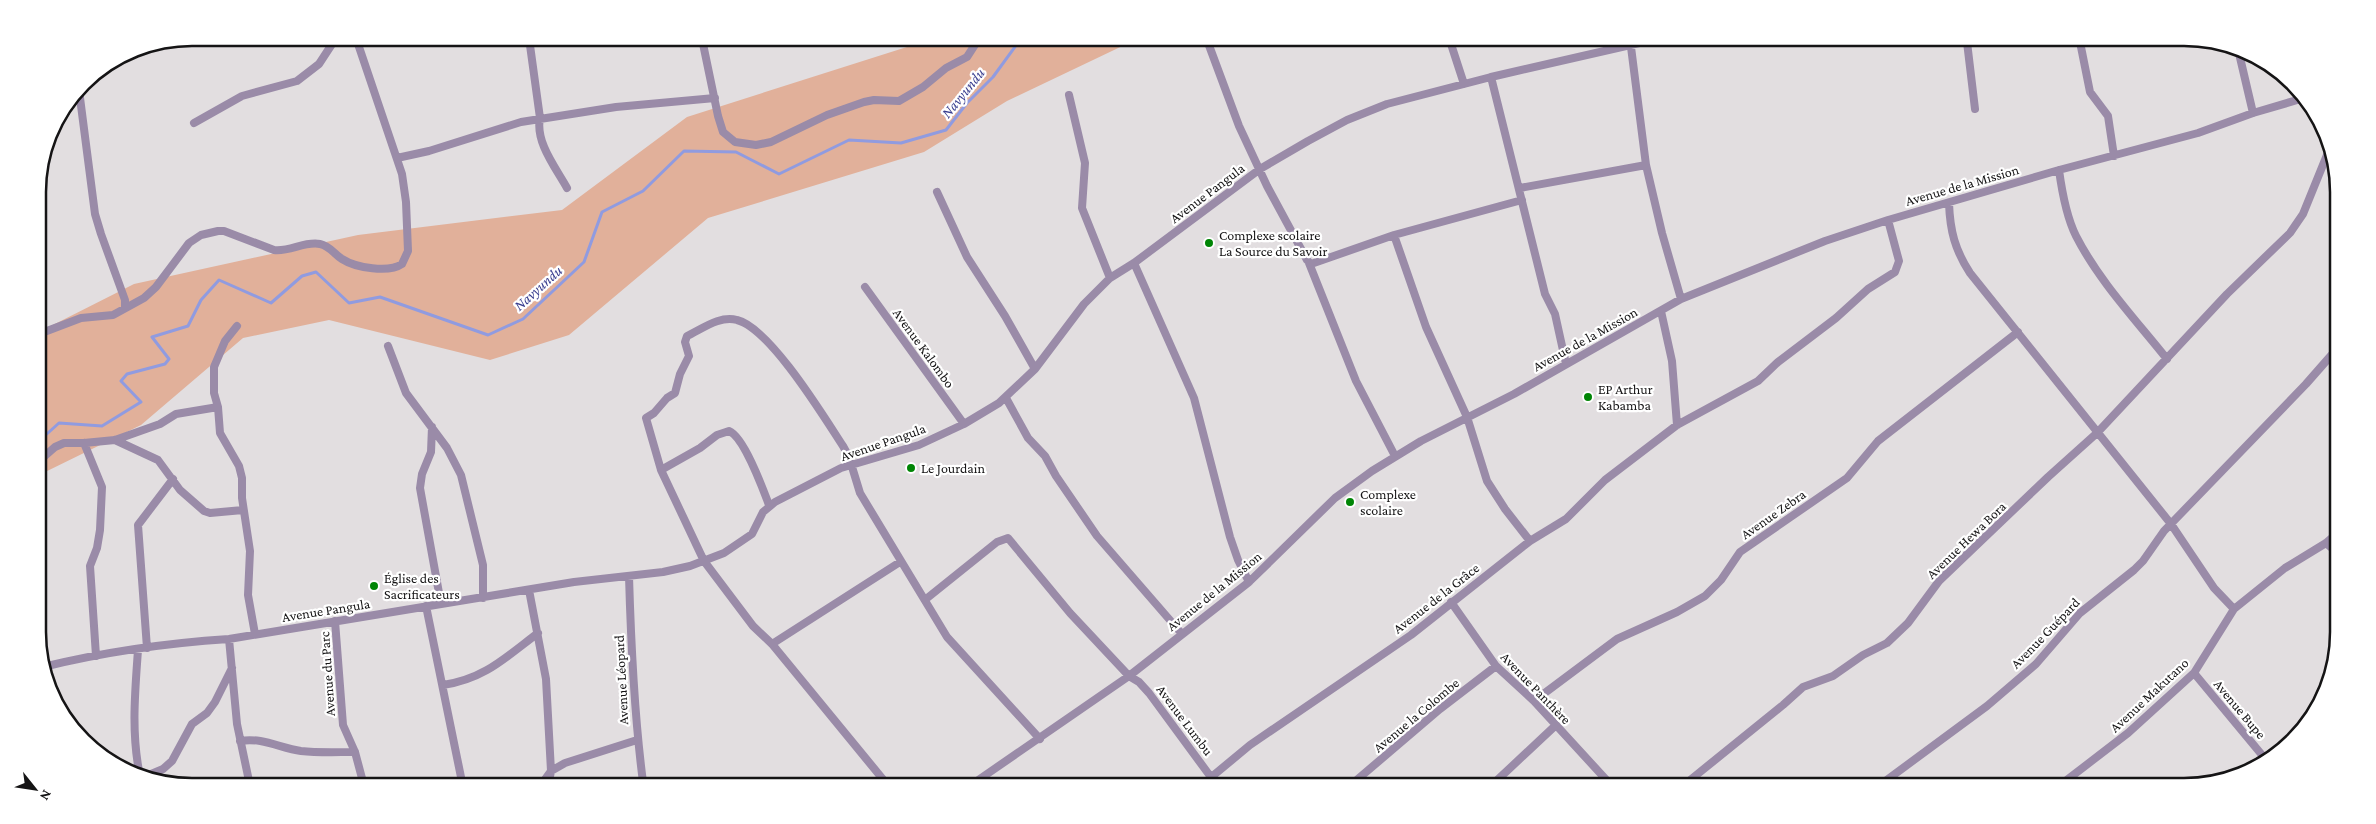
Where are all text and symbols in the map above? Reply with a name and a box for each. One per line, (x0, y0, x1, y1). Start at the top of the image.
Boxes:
water label: Navyundu (938, 65, 989, 122)
street label: Avenue Pangula (1167, 160, 1248, 226)
street label: Avenue de la Mission (1903, 161, 2021, 209)
place label: Complexe scolaire La Source du Savoir (1219, 227, 1328, 259)
marker: Complexe scolaire La Source du Savoir (1203, 237, 1215, 249)
water label: Navyundu (511, 262, 566, 314)
street label: Avenue de la Mission (1530, 303, 1641, 374)
street label: Avenue Kalombo (890, 305, 958, 391)
place label: EP Arthur Kabamba (1598, 381, 1653, 413)
marker: EP Arthur Kabamba (1582, 391, 1594, 403)
street label: Avenue Pangula (838, 420, 928, 464)
place label: Le Jourdain (921, 460, 985, 476)
marker: Le Jourdain (905, 462, 917, 474)
street label: Avenue Zebra (1737, 485, 1809, 542)
place label: Complexe scolaire (1360, 486, 1416, 518)
marker: Complexe scolaire (1344, 496, 1356, 508)
street label: Avenue Hewa Bora (1923, 498, 2009, 582)
street label: Avenue de la Mission (1163, 548, 1265, 634)
street label: Avenue de la Grâce (1390, 559, 1482, 637)
place label: Église des Sacrificateurs (384, 570, 460, 602)
marker: Église des Sacrificateurs (368, 580, 380, 592)
street label: Avenue Guépard (2007, 594, 2083, 672)
street label: Avenue Pangula (281, 595, 372, 625)
street label: Avenue du Parc (316, 631, 338, 717)
street label: Avenue Léopard (611, 634, 631, 725)
street label: Avenue Panthère (1498, 649, 1574, 727)
street label: Avenue Makutano (2106, 654, 2192, 735)
street label: Avenue la Colombe (1370, 674, 1462, 756)
street label: Avenue Bupe (2211, 676, 2269, 742)
street label: Avenue Lumbu (1153, 682, 1217, 759)
north arrow (10, 764, 60, 814)
text: N (37, 787, 56, 804)

